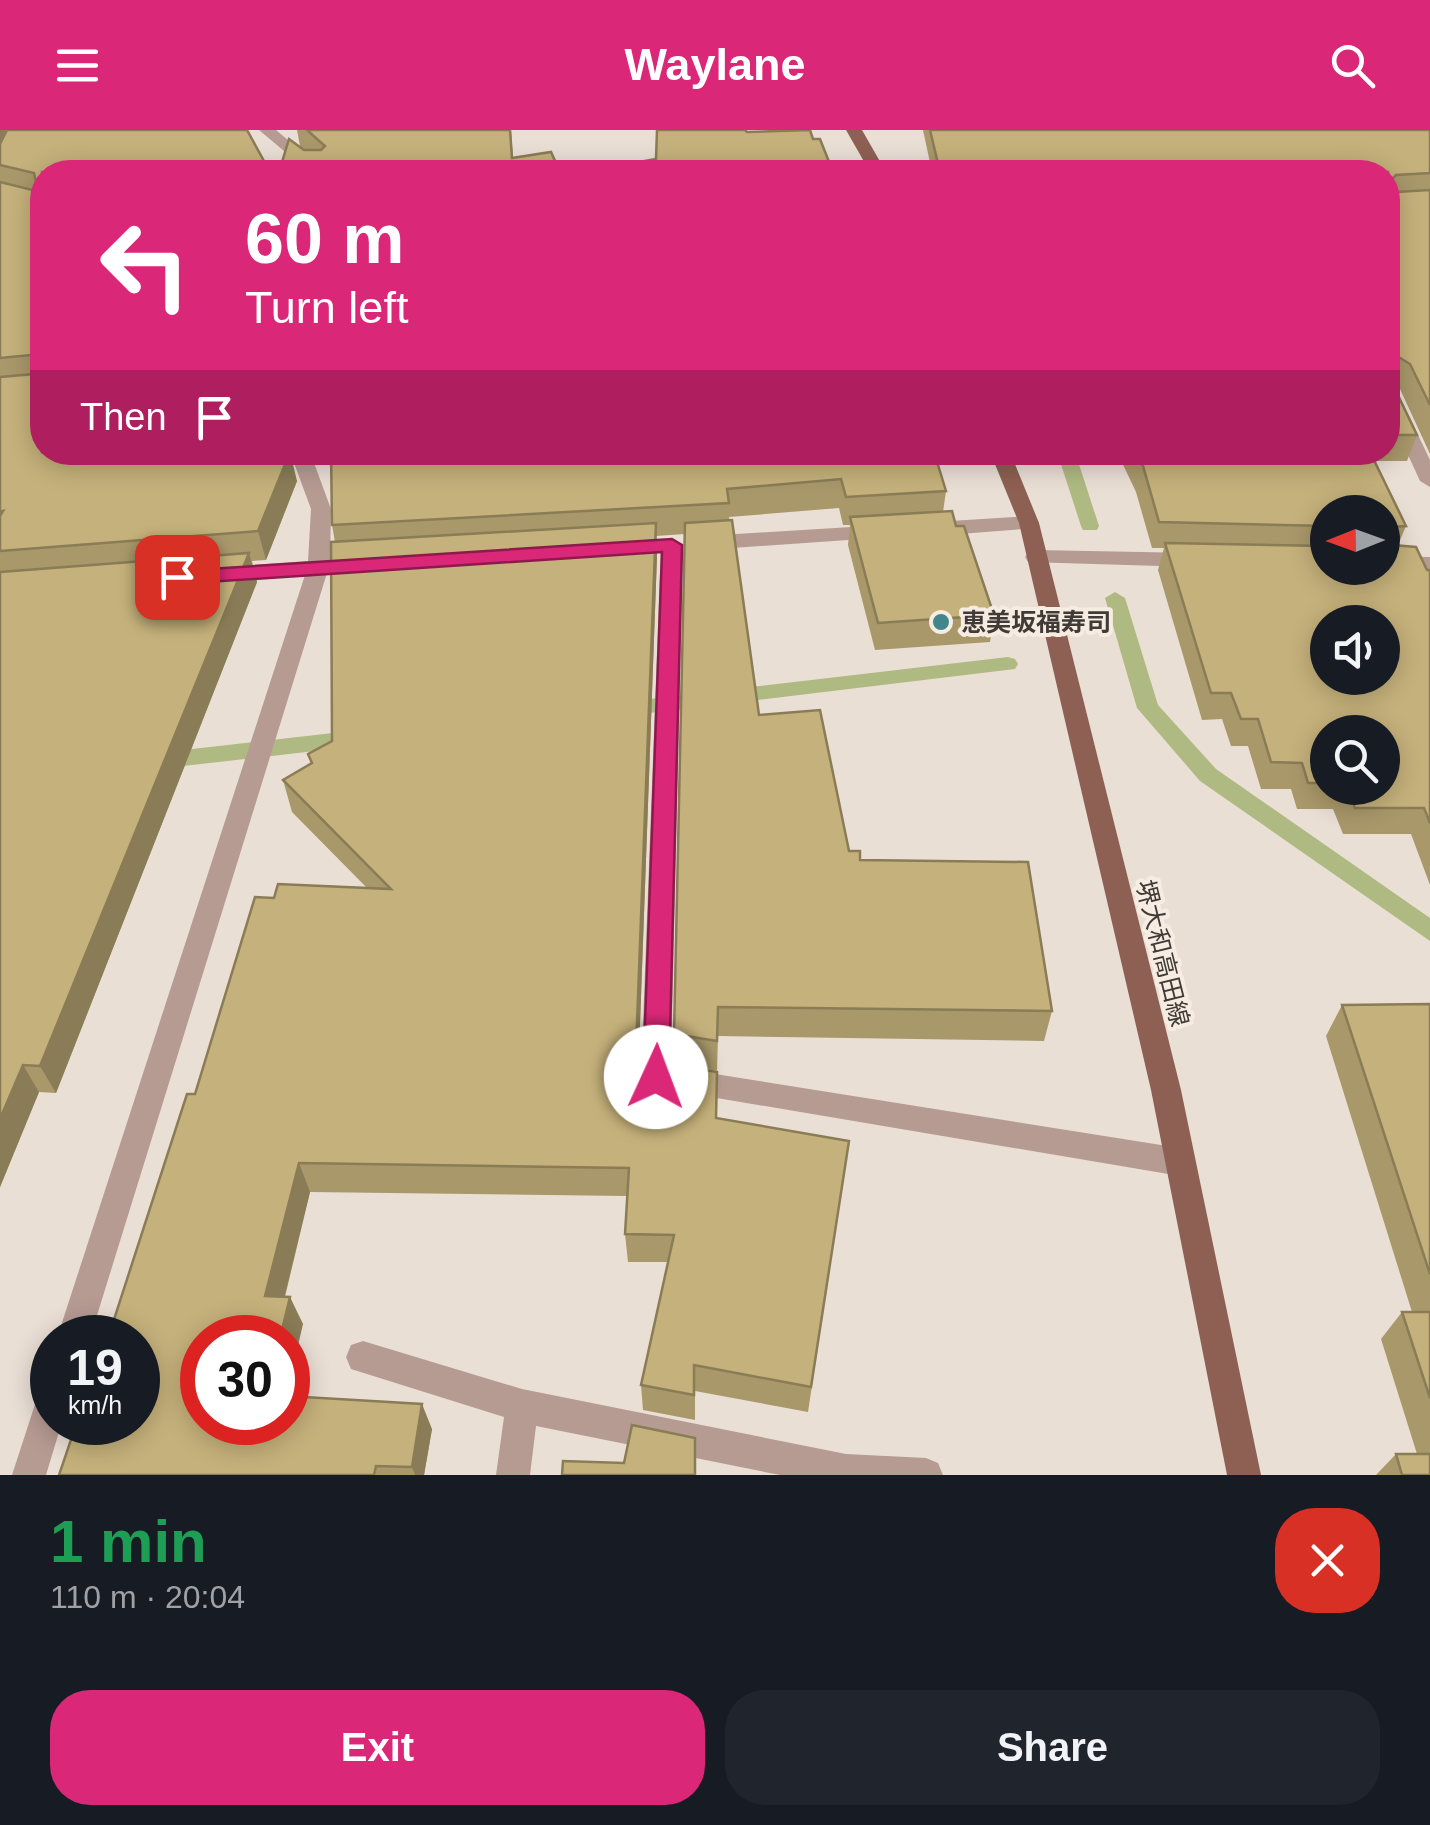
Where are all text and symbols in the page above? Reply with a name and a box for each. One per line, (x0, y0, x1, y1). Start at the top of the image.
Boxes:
icon: menu (50, 38, 105, 93)
icon: search (1325, 38, 1380, 93)
text: Waylane (625, 39, 805, 90)
icon: left (80, 200, 210, 330)
text: 60 m (245, 200, 405, 278)
text: Turn left (245, 282, 408, 333)
icon: arrive (187, 390, 242, 445)
text: Then (80, 396, 167, 438)
north arrow (1310, 495, 1400, 585)
map controls (1310, 495, 1400, 805)
pin (135, 535, 220, 620)
icon: arrive (150, 550, 205, 605)
button: sound (1310, 605, 1400, 695)
place label: 恵美坂福寿司 (961, 608, 1111, 636)
marker: 恵美坂福寿司 (930, 611, 952, 633)
button: search (1310, 715, 1400, 805)
street label: 堺大和高田線 (1131, 877, 1195, 1029)
position arrow (604, 1025, 708, 1129)
speed limit sign: 30 (180, 1315, 310, 1445)
text: 19 (67, 1340, 123, 1396)
text: km/h (68, 1391, 122, 1419)
text: 1 min (50, 1508, 207, 1575)
button: close (1275, 1508, 1380, 1613)
text: 110 m · 20:04 (50, 1579, 245, 1615)
button: Exit (50, 1690, 705, 1805)
button: Share (725, 1690, 1380, 1805)

